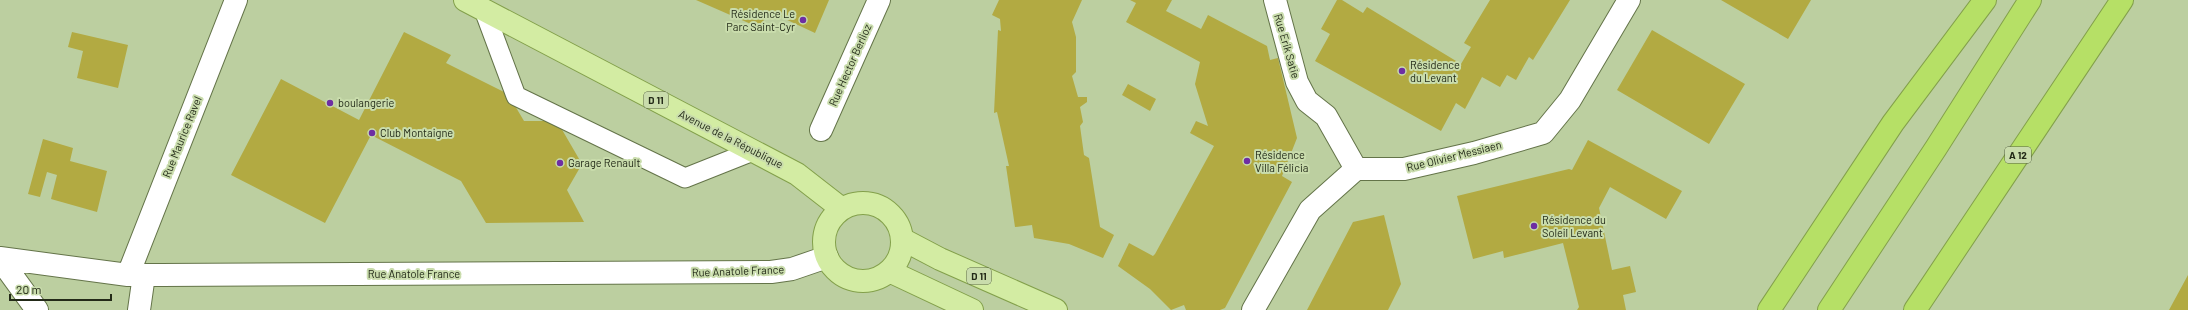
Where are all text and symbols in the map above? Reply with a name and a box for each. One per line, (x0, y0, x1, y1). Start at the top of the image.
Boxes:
place label: Résidence Le Parc Saint-Cyr (726, 7, 795, 33)
street label: Rue Erik Satie (1272, 12, 1303, 80)
marker: Résidence Le Parc Saint-Cyr (798, 15, 808, 25)
street label: Rue Hector Berlioz (826, 22, 874, 108)
place label: Résidence du Levant (1410, 58, 1460, 84)
marker: Résidence du Levant (1397, 66, 1407, 76)
road number: D 11 (644, 92, 668, 108)
street label: Rue Maurice Ravel (159, 94, 204, 179)
place label: boulangerie (338, 96, 394, 109)
marker: boulangerie (325, 98, 335, 108)
street label: Avenue de la République (677, 107, 786, 171)
place label: Club Montaigne (380, 126, 453, 139)
marker: Club Montaigne (367, 128, 377, 138)
street label: Rue Olivier Messiaen (1405, 137, 1503, 174)
road number: A 12 (2005, 147, 2031, 163)
place label: Résidence Villa Félicia (1255, 148, 1308, 174)
place label: Garage Renault (568, 156, 640, 169)
marker: Résidence Villa Félicia (1242, 156, 1252, 166)
marker: Garage Renault (555, 158, 565, 168)
place label: Résidence du Soleil Levant (1542, 213, 1606, 239)
marker: Résidence du Soleil Levant (1529, 221, 1539, 231)
street label: Rue Anatole France (692, 262, 785, 279)
street label: Rue Anatole France (368, 267, 460, 280)
road number: D 11 (967, 268, 991, 284)
scale bar (10, 276, 111, 302)
text: 20 m (16, 282, 42, 296)

